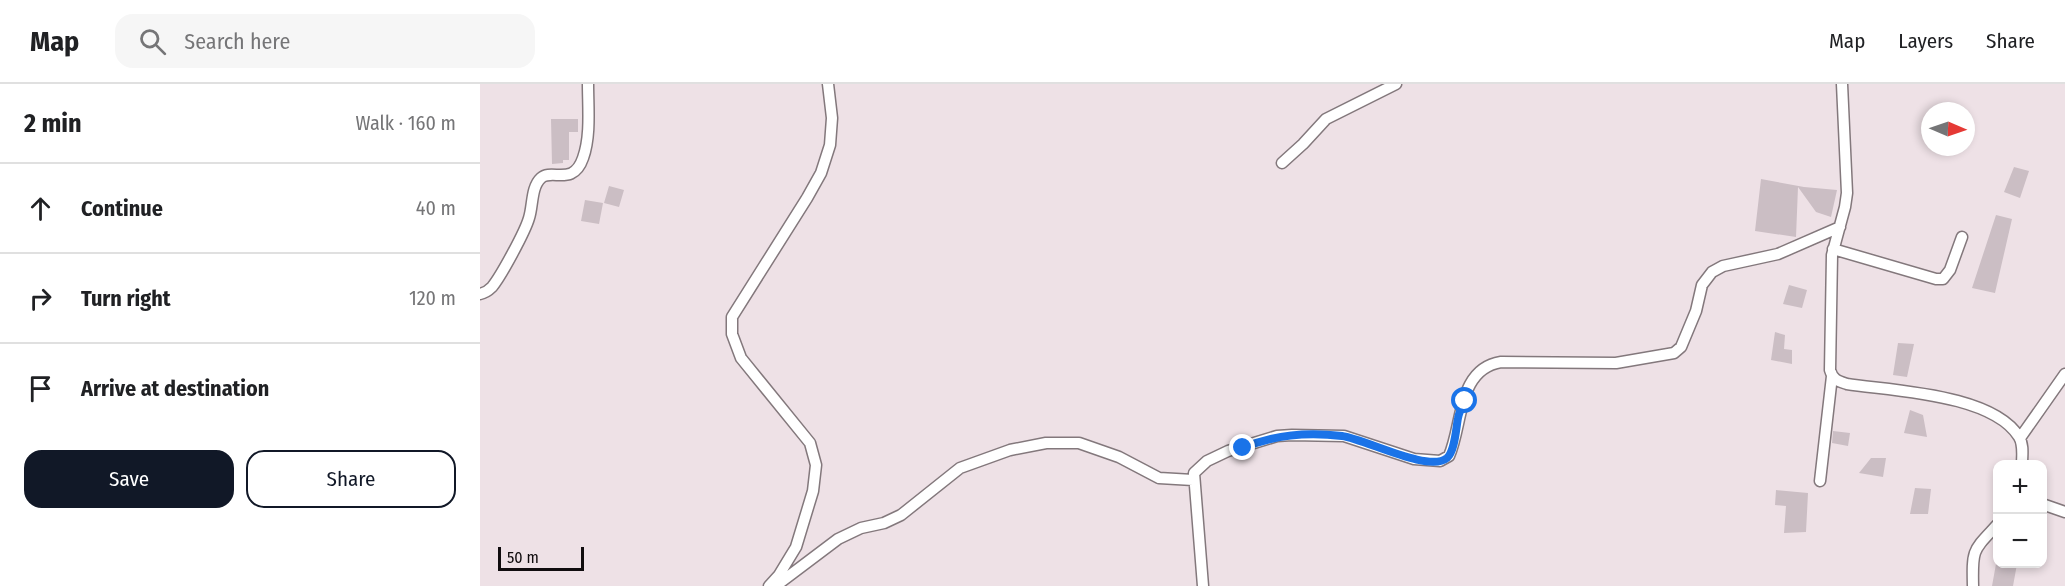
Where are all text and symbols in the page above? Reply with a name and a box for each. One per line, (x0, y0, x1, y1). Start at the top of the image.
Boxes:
search box (115, 14, 535, 68)
text: Map (30, 25, 79, 58)
icon: search (136, 25, 169, 58)
text: Search here (184, 28, 290, 55)
text: Map (1829, 28, 1865, 54)
text: Layers (1898, 28, 1953, 54)
text: Share (1986, 28, 2035, 54)
north arrow (1921, 102, 1975, 156)
text: 2 min (24, 108, 82, 139)
text: Walk · 160 m (356, 111, 456, 135)
icon: ahead (24, 192, 57, 225)
text: Continue (81, 195, 163, 222)
text: 40 m (416, 196, 456, 220)
icon: right (24, 282, 57, 315)
text: Turn right (81, 285, 170, 312)
text: 120 m (409, 286, 456, 310)
icon: arrive (24, 372, 57, 405)
text: Arrive at destination (81, 375, 269, 402)
route start (1451, 387, 1477, 413)
route end (1229, 434, 1255, 460)
button: Save (24, 450, 234, 508)
button: Share (246, 450, 456, 508)
map controls (1993, 460, 2047, 568)
button: + (1993, 460, 2047, 514)
button: − (1993, 514, 2047, 568)
scale bar (498, 544, 584, 572)
text: 50 m (507, 548, 539, 567)

